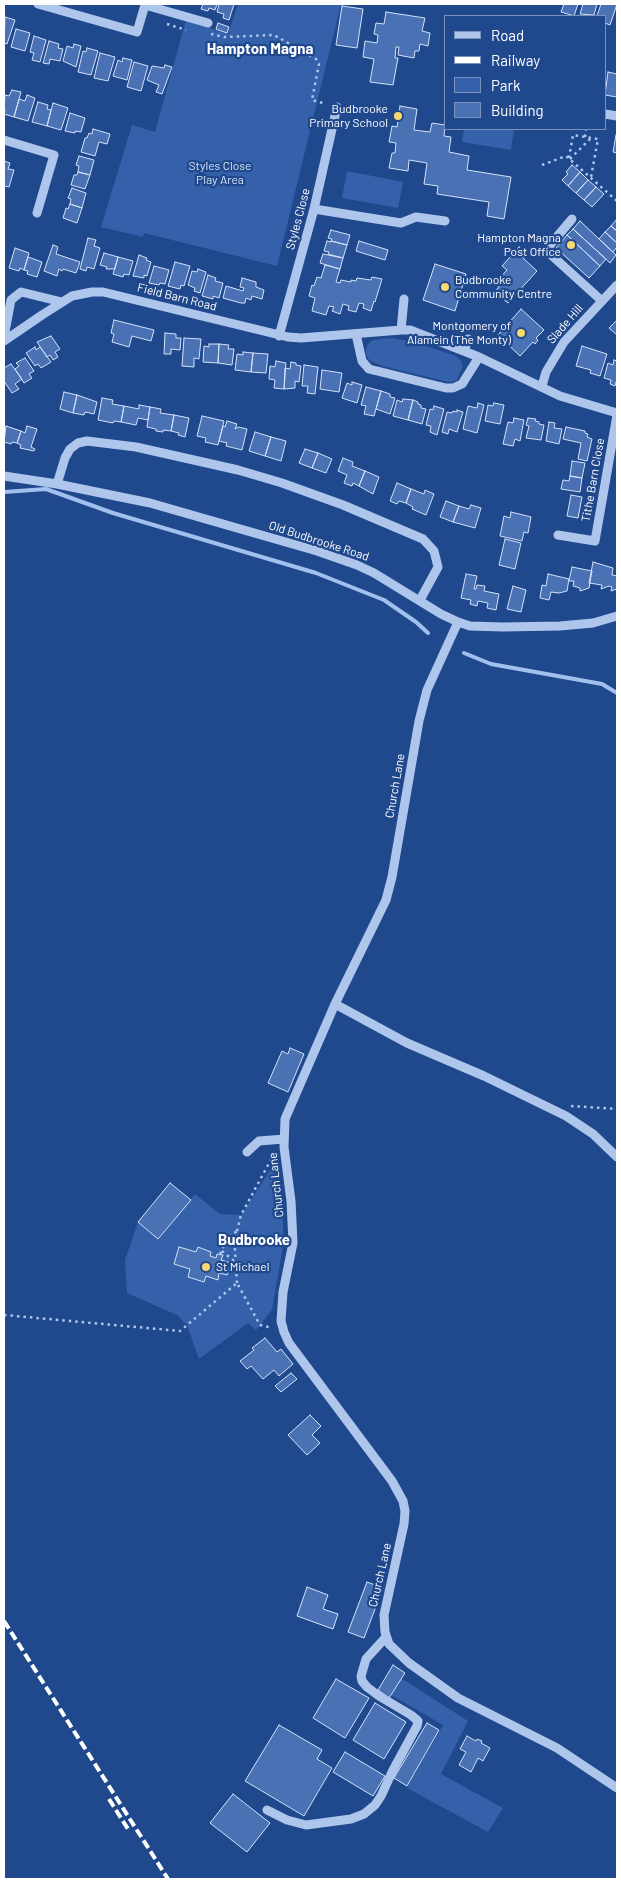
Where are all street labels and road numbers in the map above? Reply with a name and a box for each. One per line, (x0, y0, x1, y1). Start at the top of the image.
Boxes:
street label: Styles Close (283, 187, 313, 251)
street label: Field Barn Road (136, 280, 218, 314)
street label: Slade Hill (544, 301, 586, 347)
street label: Tithe Barn Close (579, 437, 607, 523)
street label: Old Budbrooke Road (267, 518, 371, 564)
street label: Church Lane (382, 753, 408, 819)
street label: Church Lane (265, 1152, 287, 1218)
street label: Church Lane (366, 1542, 394, 1608)

